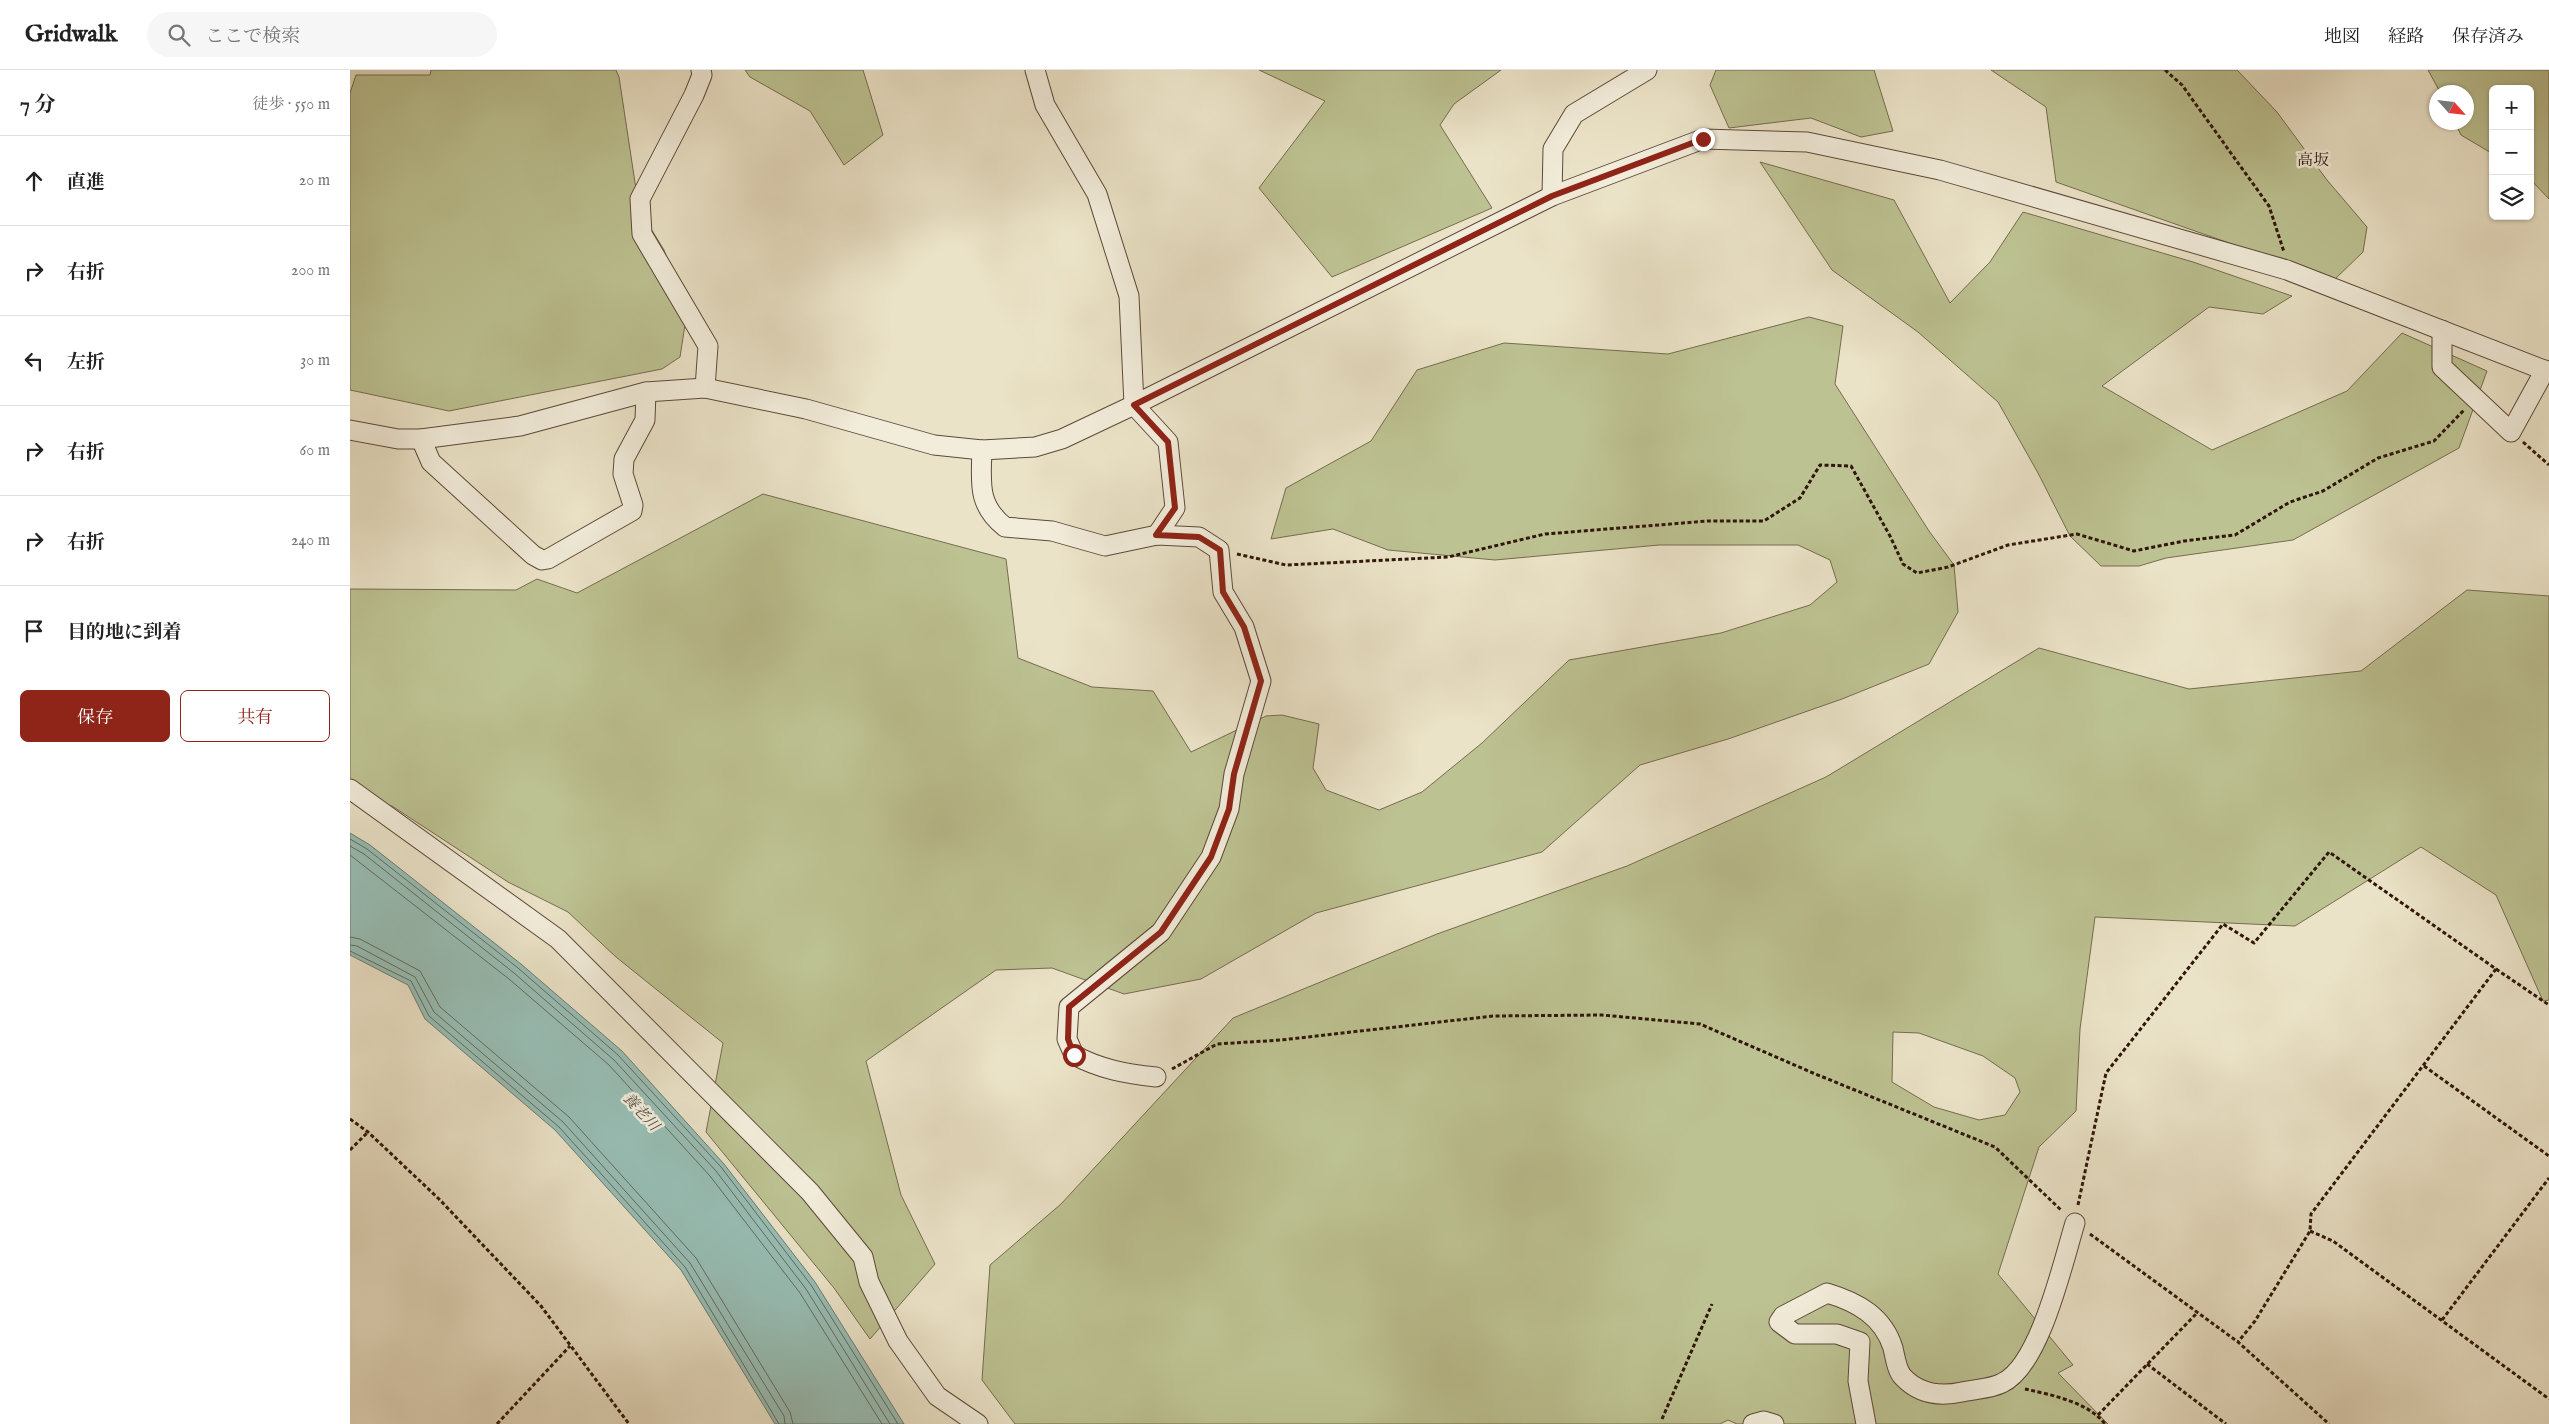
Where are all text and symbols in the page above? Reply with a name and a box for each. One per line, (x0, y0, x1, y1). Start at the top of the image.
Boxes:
search box (147, 12, 497, 57)
text: Gridwalk (25, 19, 117, 50)
icon: search (165, 21, 193, 49)
text: ここで検索 (205, 25, 300, 49)
text: 地図 (2324, 26, 2360, 49)
text: 経路 (2388, 26, 2424, 49)
text: 保存済み (2452, 26, 2524, 49)
north arrow (2429, 85, 2474, 130)
map controls (2489, 85, 2534, 220)
button: + (2489, 85, 2534, 130)
text: 7 分 (20, 92, 55, 119)
text: 徒歩 · 550 m (252, 95, 330, 115)
route end (1692, 128, 1715, 151)
button: − (2489, 130, 2534, 175)
district label: 高坂 (2297, 151, 2329, 171)
icon: ahead (20, 167, 48, 195)
text: 直進 (67, 171, 105, 195)
text: 20 m (299, 171, 330, 191)
button: layers (2489, 175, 2534, 220)
icon: right (20, 257, 48, 285)
text: 右折 (67, 261, 105, 285)
text: 200 m (291, 261, 330, 281)
icon: left (20, 347, 48, 375)
text: 左折 (67, 351, 105, 375)
text: 30 m (300, 351, 330, 371)
icon: right (20, 437, 48, 465)
text: 右折 (67, 441, 105, 465)
text: 60 m (300, 441, 330, 461)
icon: right (20, 527, 48, 555)
text: 右折 (67, 531, 105, 555)
text: 240 m (291, 531, 330, 551)
icon: arrive (20, 617, 48, 645)
text: 目的地に到着 (67, 621, 181, 645)
button: 保存 (20, 690, 170, 742)
button: 共有 (180, 690, 330, 742)
route start (1063, 1044, 1086, 1067)
water label: 養老川 (619, 1089, 664, 1137)

